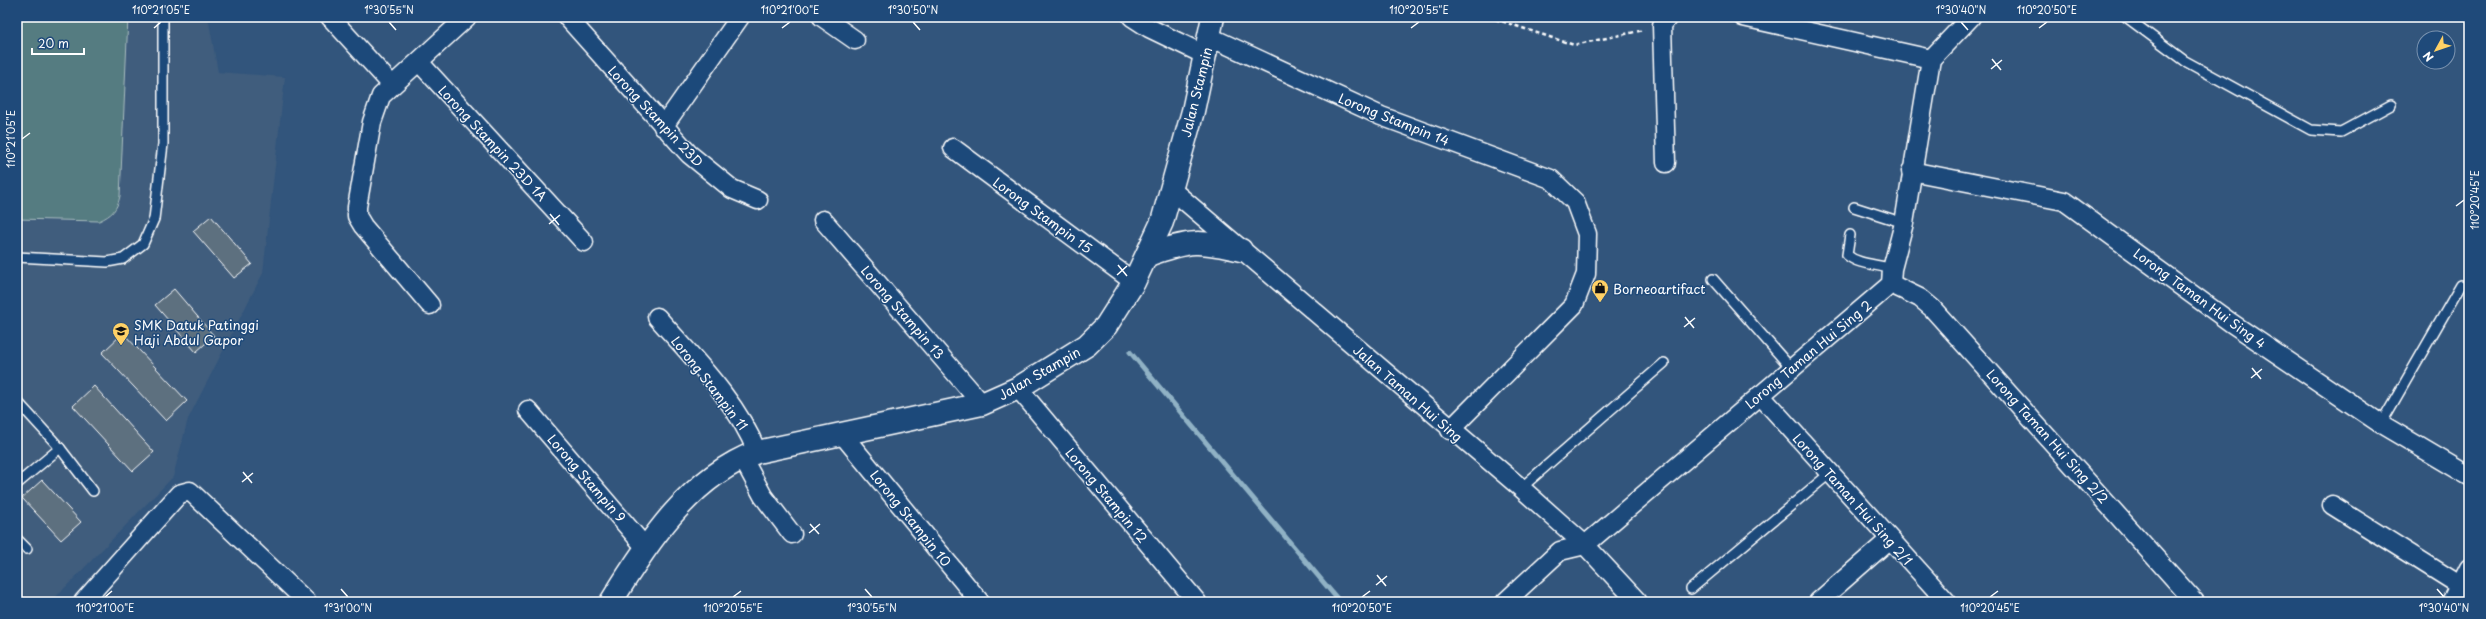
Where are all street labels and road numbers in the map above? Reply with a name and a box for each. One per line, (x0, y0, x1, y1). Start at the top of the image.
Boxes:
street label: Jalan Stampin (1176, 45, 1216, 139)
street label: Lorong Stampin 23D (604, 61, 708, 171)
street label: Lorong Stampin 23D 1A (434, 81, 552, 205)
street label: Lorong Stampin 14 (1336, 88, 1452, 150)
street label: Lorong Stampin 15 (989, 172, 1097, 258)
street label: Lorong Taman Hui Sing 4 (2130, 243, 2270, 353)
street label: Lorong Stampin 13 (857, 261, 949, 363)
street label: Lorong Taman Hui Sing 2 (1741, 295, 1875, 413)
street label: Lorong Stampin 11 (667, 332, 753, 434)
street label: Jalan Taman Hui Sing (1349, 340, 1467, 446)
street label: Jalan Stampin (994, 342, 1084, 404)
street label: Lorong Taman Hui Sing 2/2 (1983, 365, 2113, 507)
street label: Lorong Taman Hui Sing 2/1 (1789, 429, 1917, 569)
street label: Lorong Stampin 9 (544, 430, 630, 526)
street label: Lorong Stampin 12 (1062, 443, 1152, 547)
street label: Lorong Stampin 10 (866, 466, 956, 570)

